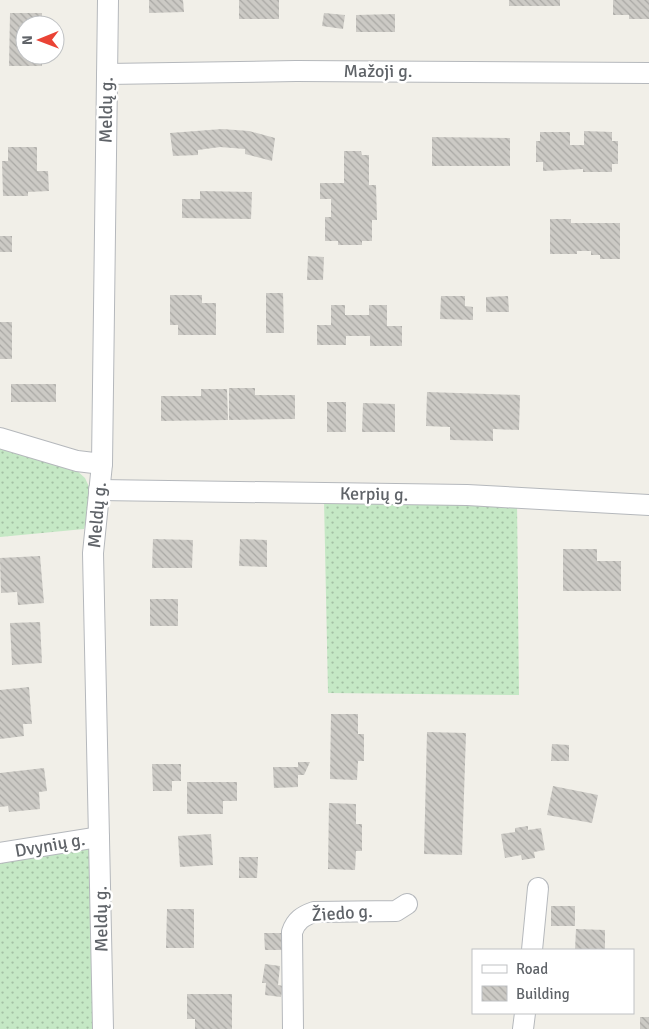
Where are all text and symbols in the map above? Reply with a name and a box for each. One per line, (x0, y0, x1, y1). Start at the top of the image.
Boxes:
north arrow (15, 15, 65, 65)
text: N (19, 35, 36, 45)
street label: Mažoji g. (344, 60, 412, 82)
street label: Meldų g. (94, 77, 118, 143)
street label: Meldų g. (83, 481, 111, 549)
street label: Kerpių g. (340, 482, 408, 506)
street label: Dvynių g. (13, 828, 87, 862)
street label: Meldų g. (89, 886, 113, 952)
street label: Žiedo g. (311, 900, 373, 926)
legend (472, 949, 634, 1014)
text: Road (516, 960, 548, 978)
text: Building (516, 985, 570, 1003)

